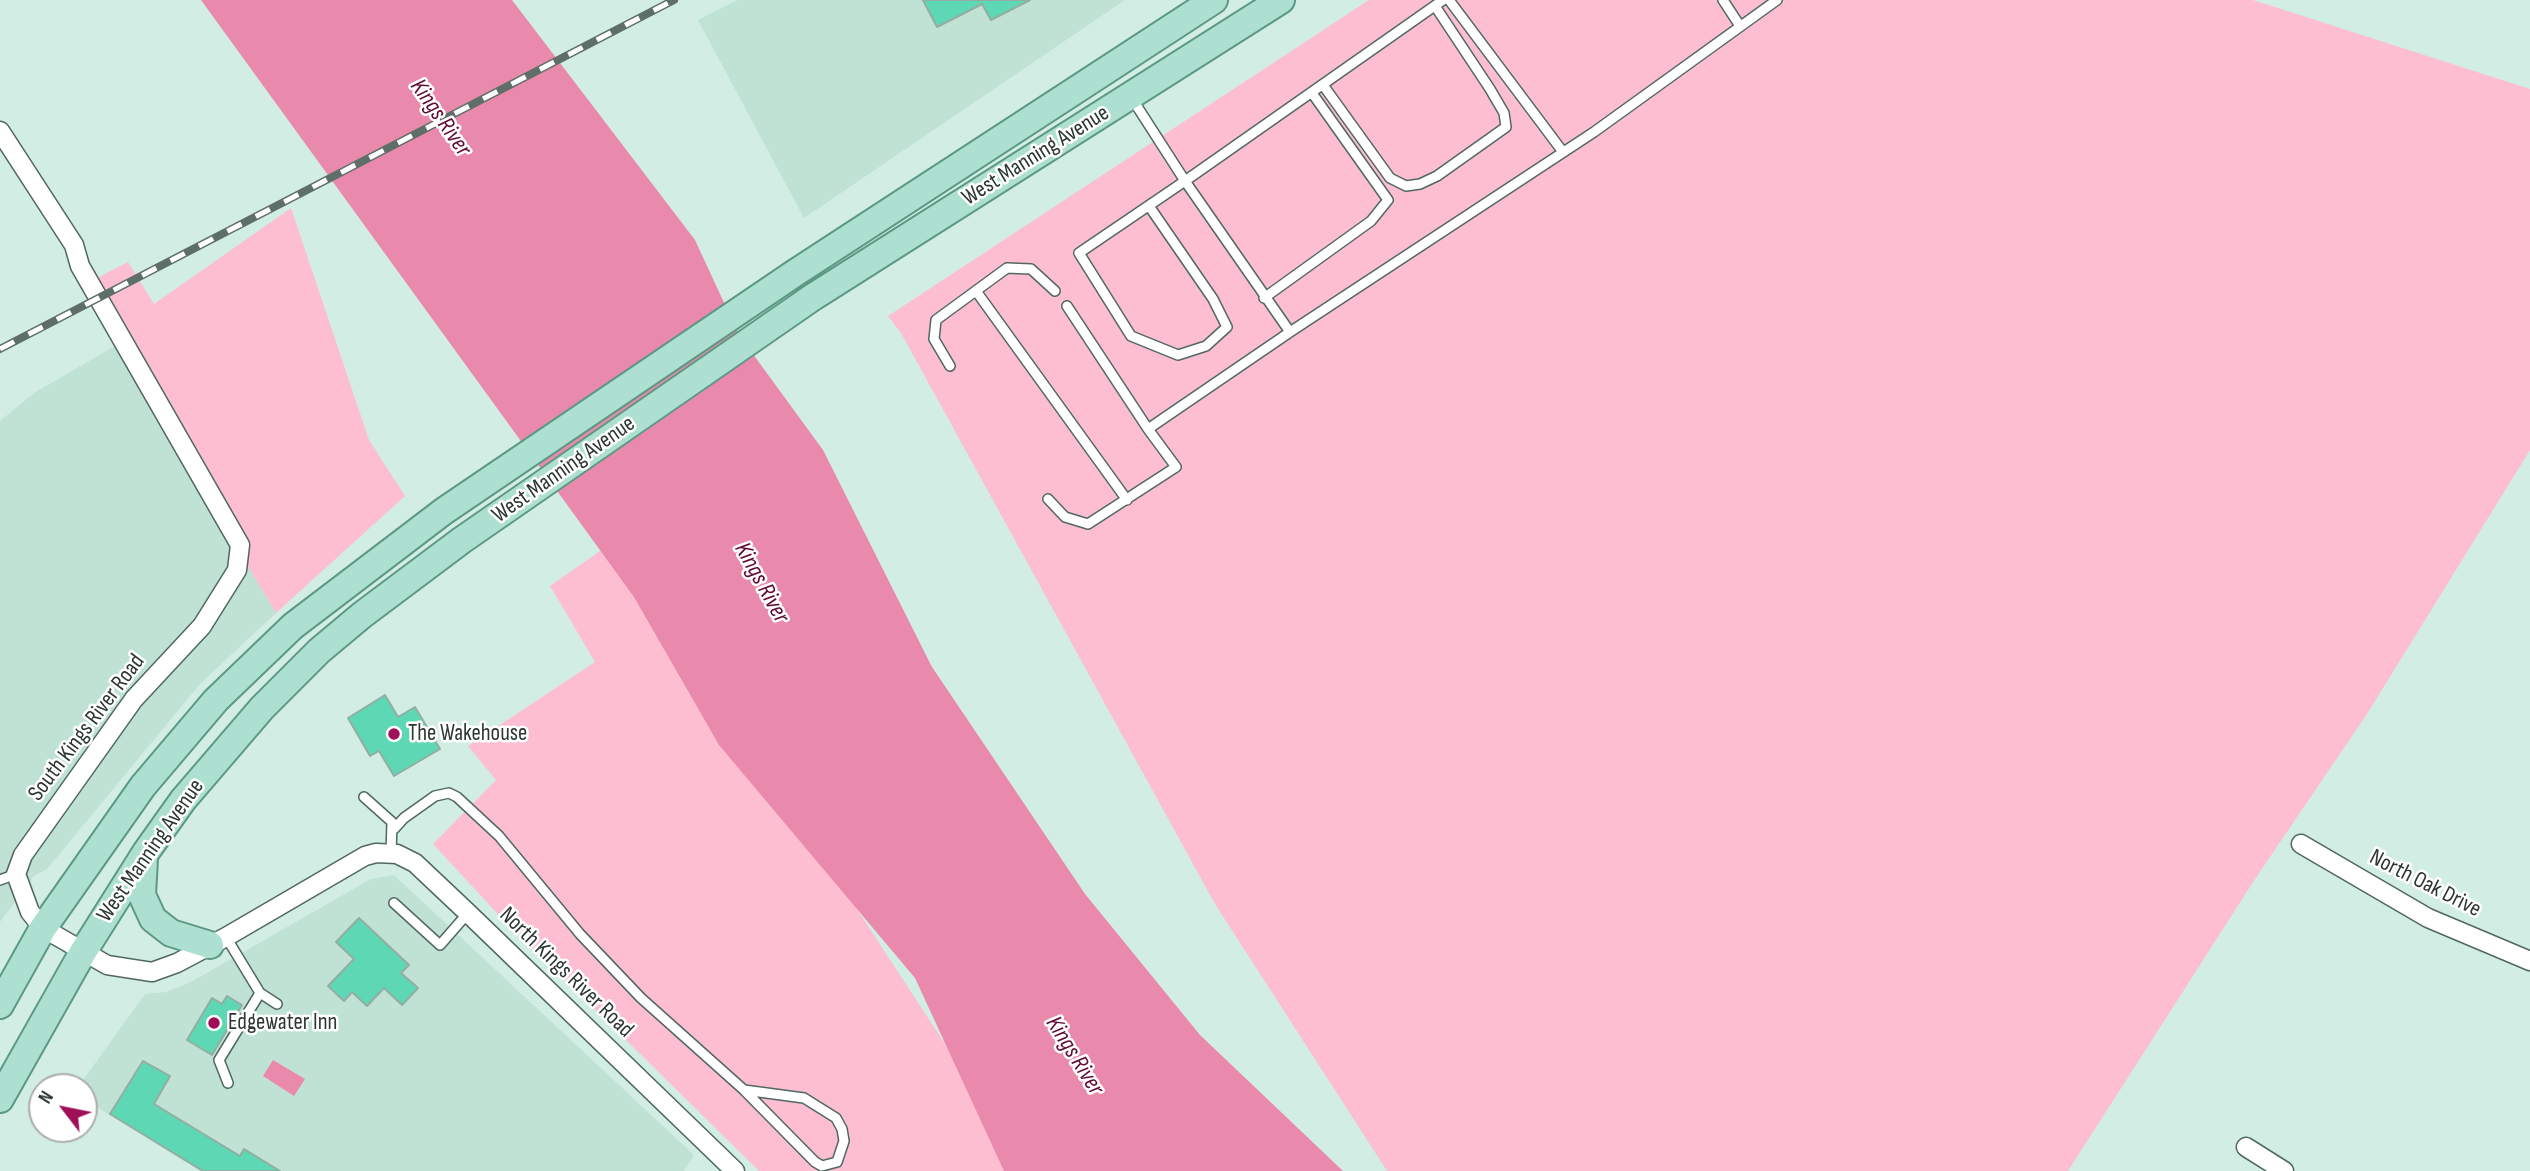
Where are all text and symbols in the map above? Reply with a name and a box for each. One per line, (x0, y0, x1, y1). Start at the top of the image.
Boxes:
water label: Kings River (403, 74, 477, 162)
street label: West Manning Avenue (957, 100, 1115, 212)
street label: West Manning Avenue (487, 410, 641, 530)
water label: Kings River (727, 538, 795, 628)
street label: South Kings River Road (23, 649, 151, 807)
place label: The Wakehouse (408, 720, 527, 748)
marker: The Wakehouse (386, 726, 402, 742)
street label: West Manning Avenue (91, 774, 211, 928)
street label: North Oak Drive (2365, 844, 2485, 924)
street label: North Kings River Road (493, 902, 639, 1044)
place label: Edgewater Inn (228, 1009, 337, 1037)
water label: Kings River (1039, 1011, 1109, 1101)
marker: Edgewater Inn (206, 1015, 222, 1031)
north arrow (28, 1073, 98, 1143)
text: N (34, 1087, 59, 1108)

